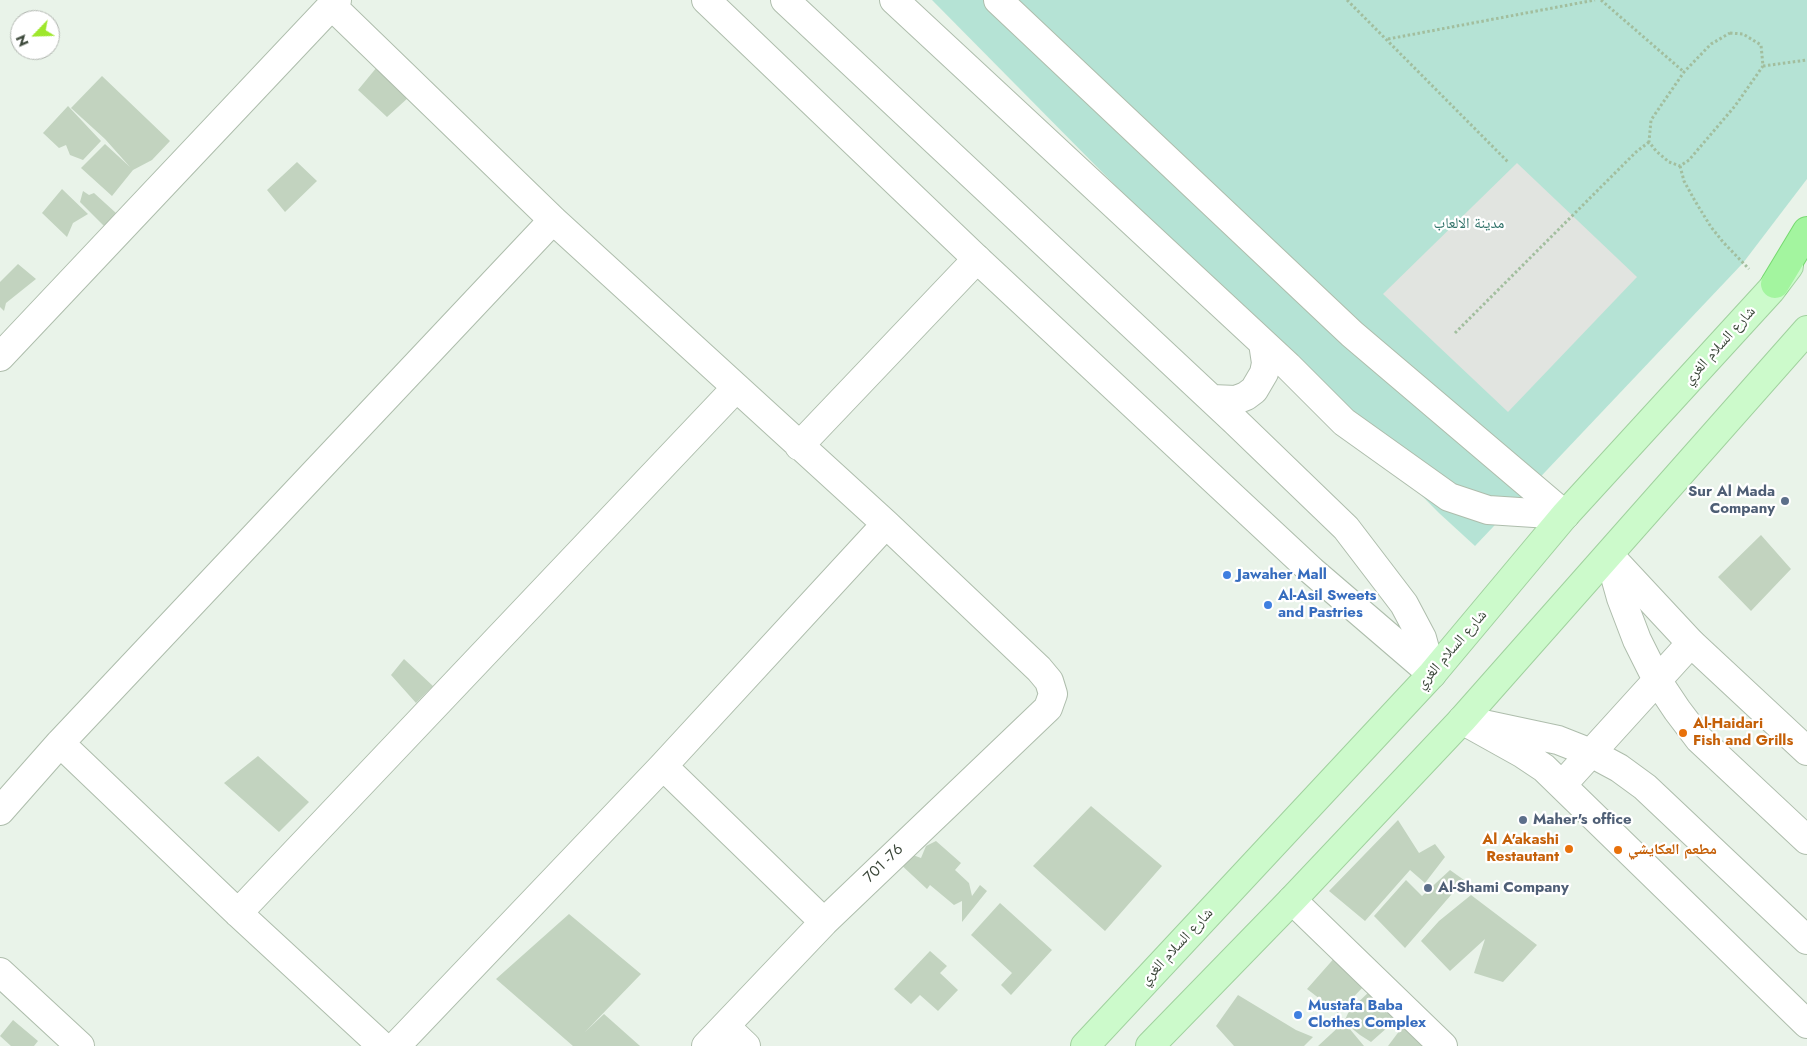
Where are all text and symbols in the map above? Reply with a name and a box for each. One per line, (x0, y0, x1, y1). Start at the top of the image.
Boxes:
north arrow (10, 10, 60, 60)
text: N (11, 32, 34, 50)
park label: مدينة الالعاب (1434, 215, 1504, 233)
street label: شارع السلام الغري (1680, 303, 1760, 389)
place label: Sur Al Mada Company (1688, 483, 1775, 518)
marker: Sur Al Mada Company (1779, 495, 1791, 507)
place label: Jawaher Mall (1237, 566, 1327, 584)
marker: Jawaher Mall (1221, 569, 1233, 581)
place label: Al-Asil Sweets and Pastries (1278, 587, 1376, 622)
marker: Al-Asil Sweets and Pastries (1262, 599, 1274, 611)
street label: شارع السلام الغري (1413, 607, 1491, 693)
place label: Al-Haidari Fish and Grills (1693, 715, 1793, 750)
marker: Al-Haidari Fish and Grills (1677, 727, 1689, 739)
place label: Maher's office (1533, 811, 1632, 829)
marker: Maher's office (1517, 814, 1529, 826)
place label: Al A'akashi Restautant (1482, 831, 1559, 866)
street label: 701 -76 (861, 841, 907, 887)
place label: مطعم العكايشي (1628, 841, 1717, 859)
marker: Al A'akashi Restautant (1563, 843, 1575, 855)
marker: مطعم العكايشي (1612, 844, 1624, 856)
place label: Al-Shami Company (1438, 879, 1569, 897)
marker: Al-Shami Company (1422, 882, 1434, 894)
street label: شارع السلام الغري (1137, 905, 1217, 989)
place label: Mustafa Baba Clothes Complex (1308, 997, 1426, 1032)
marker: Mustafa Baba Clothes Complex (1292, 1009, 1304, 1021)

